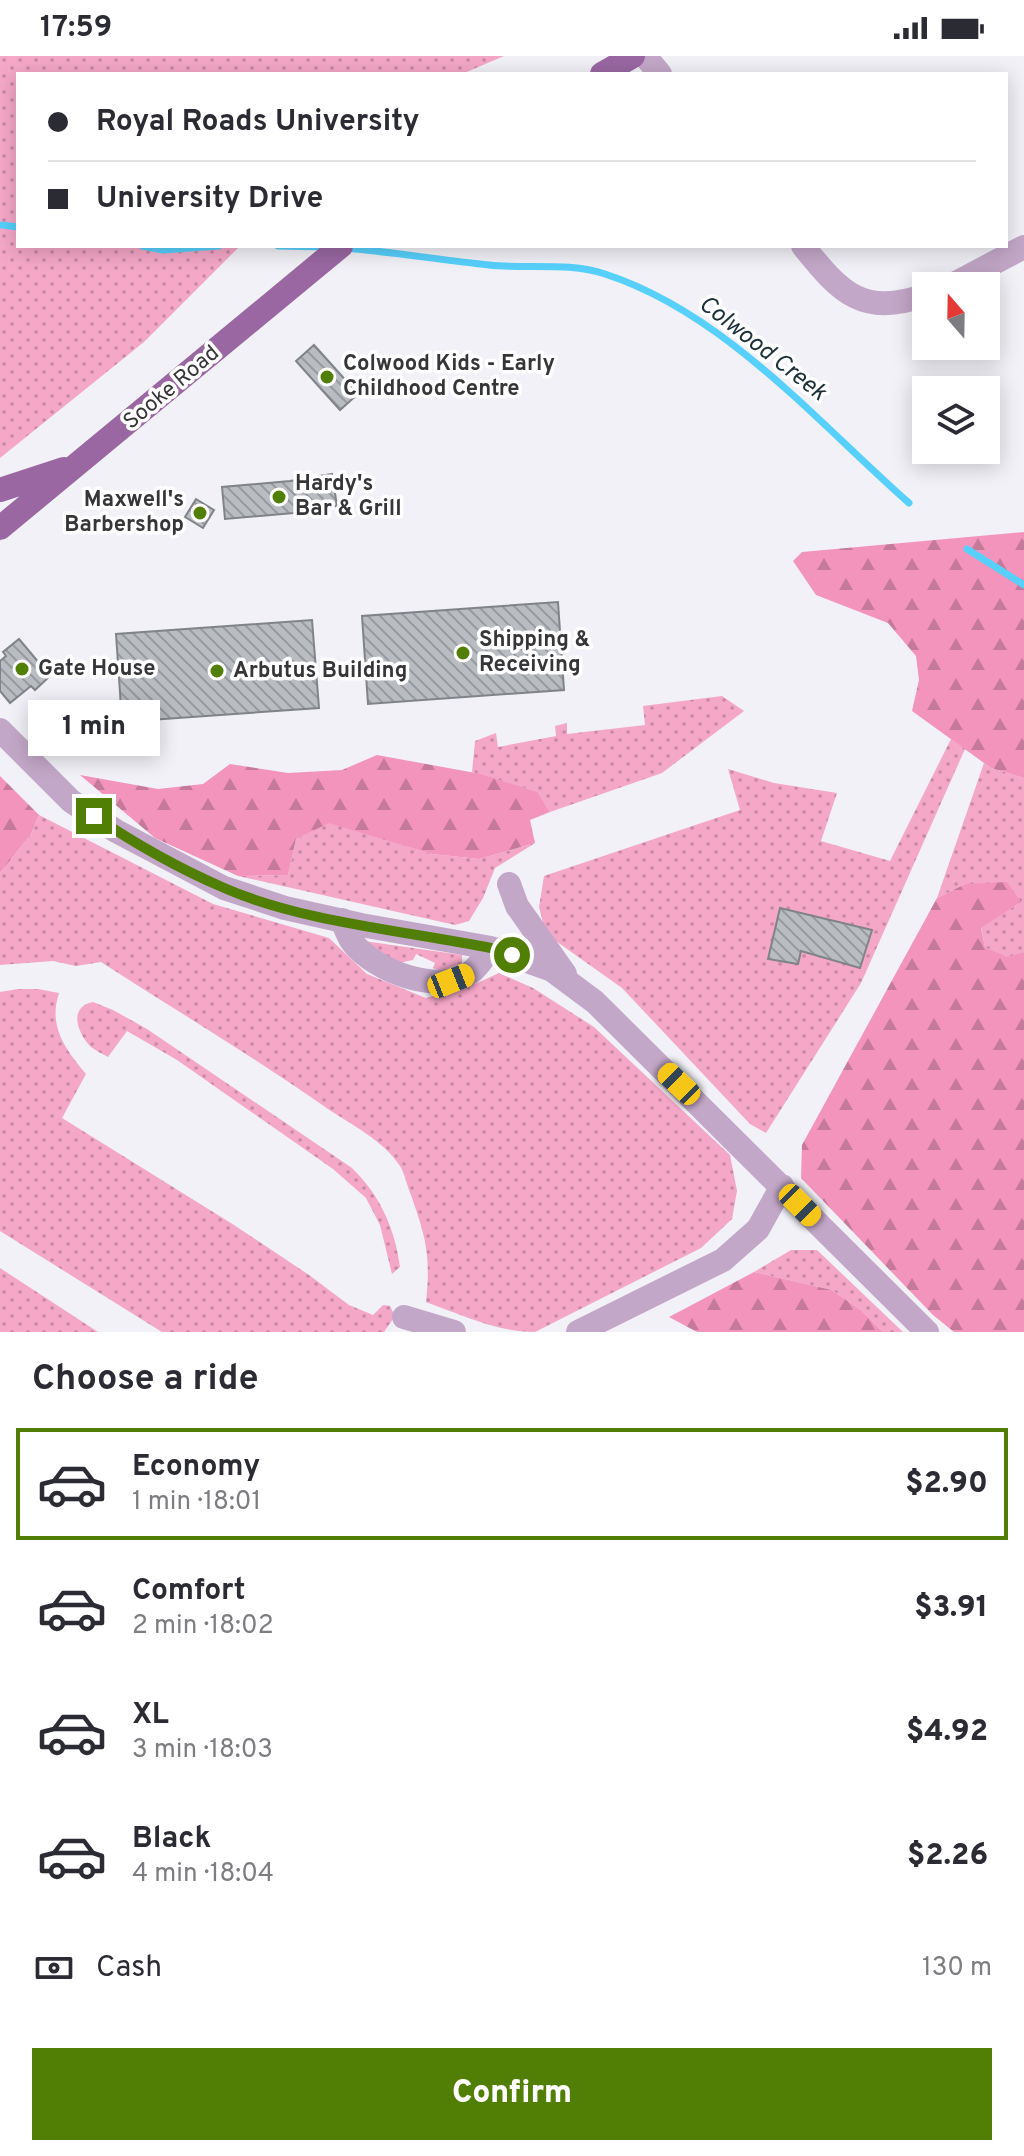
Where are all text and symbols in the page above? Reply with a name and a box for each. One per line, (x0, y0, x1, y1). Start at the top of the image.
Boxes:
text: 17:59 (40, 10, 112, 47)
text: Royal Roads University (96, 104, 419, 141)
text: University Drive (96, 181, 323, 218)
north arrow (912, 272, 1000, 360)
map controls (912, 272, 1000, 464)
water label: Colwood Creek (692, 290, 833, 409)
street label: Sooke Road (119, 340, 225, 436)
place label: Colwood Kids - Early Childhood Centre (343, 351, 555, 403)
marker: Colwood Kids - Early Childhood Centre (318, 368, 336, 386)
button: layers (912, 376, 1000, 464)
place label: Hardy's Bar & Grill (295, 471, 402, 523)
place label: Maxwell's Barbershop (64, 487, 184, 539)
marker: Hardy's Bar & Grill (270, 488, 288, 506)
marker: Maxwell's Barbershop (191, 504, 209, 522)
place label: Shipping & Receiving (479, 627, 591, 679)
marker: Shipping & Receiving (454, 644, 472, 662)
place label: Gate House (38, 656, 155, 683)
place label: Arbutus Building (233, 658, 407, 685)
marker: Gate House (13, 660, 31, 678)
marker: Arbutus Building (208, 662, 226, 680)
callout: 1 min (28, 700, 160, 756)
text: 1 min (62, 711, 126, 744)
route end (76, 798, 112, 834)
route start (494, 937, 530, 973)
car (424, 961, 478, 1001)
car (653, 1059, 705, 1109)
car (775, 1180, 825, 1230)
text: Choose a ride (32, 1357, 258, 1403)
icon: car (36, 1448, 108, 1520)
text: Economy (132, 1449, 260, 1486)
text: $2.90 (905, 1466, 988, 1503)
text: 1 min · 18:01 (132, 1486, 261, 1519)
icon: car (36, 1572, 108, 1644)
text: Comfort (132, 1573, 245, 1610)
text: $3.91 (914, 1590, 988, 1627)
text: 2 min · 18:02 (132, 1610, 274, 1643)
icon: car (36, 1696, 108, 1768)
text: XL (132, 1697, 169, 1734)
text: $4.92 (906, 1714, 988, 1751)
text: 3 min · 18:03 (132, 1734, 273, 1767)
icon: car (36, 1820, 108, 1892)
text: Black (132, 1821, 211, 1858)
text: $2.26 (907, 1838, 988, 1875)
text: 4 min · 18:04 (132, 1858, 274, 1891)
icon: cash (32, 1946, 76, 1990)
text: Cash (96, 1950, 162, 1987)
text: 130 m (922, 1952, 992, 1985)
button: Confirm (32, 2048, 992, 2140)

